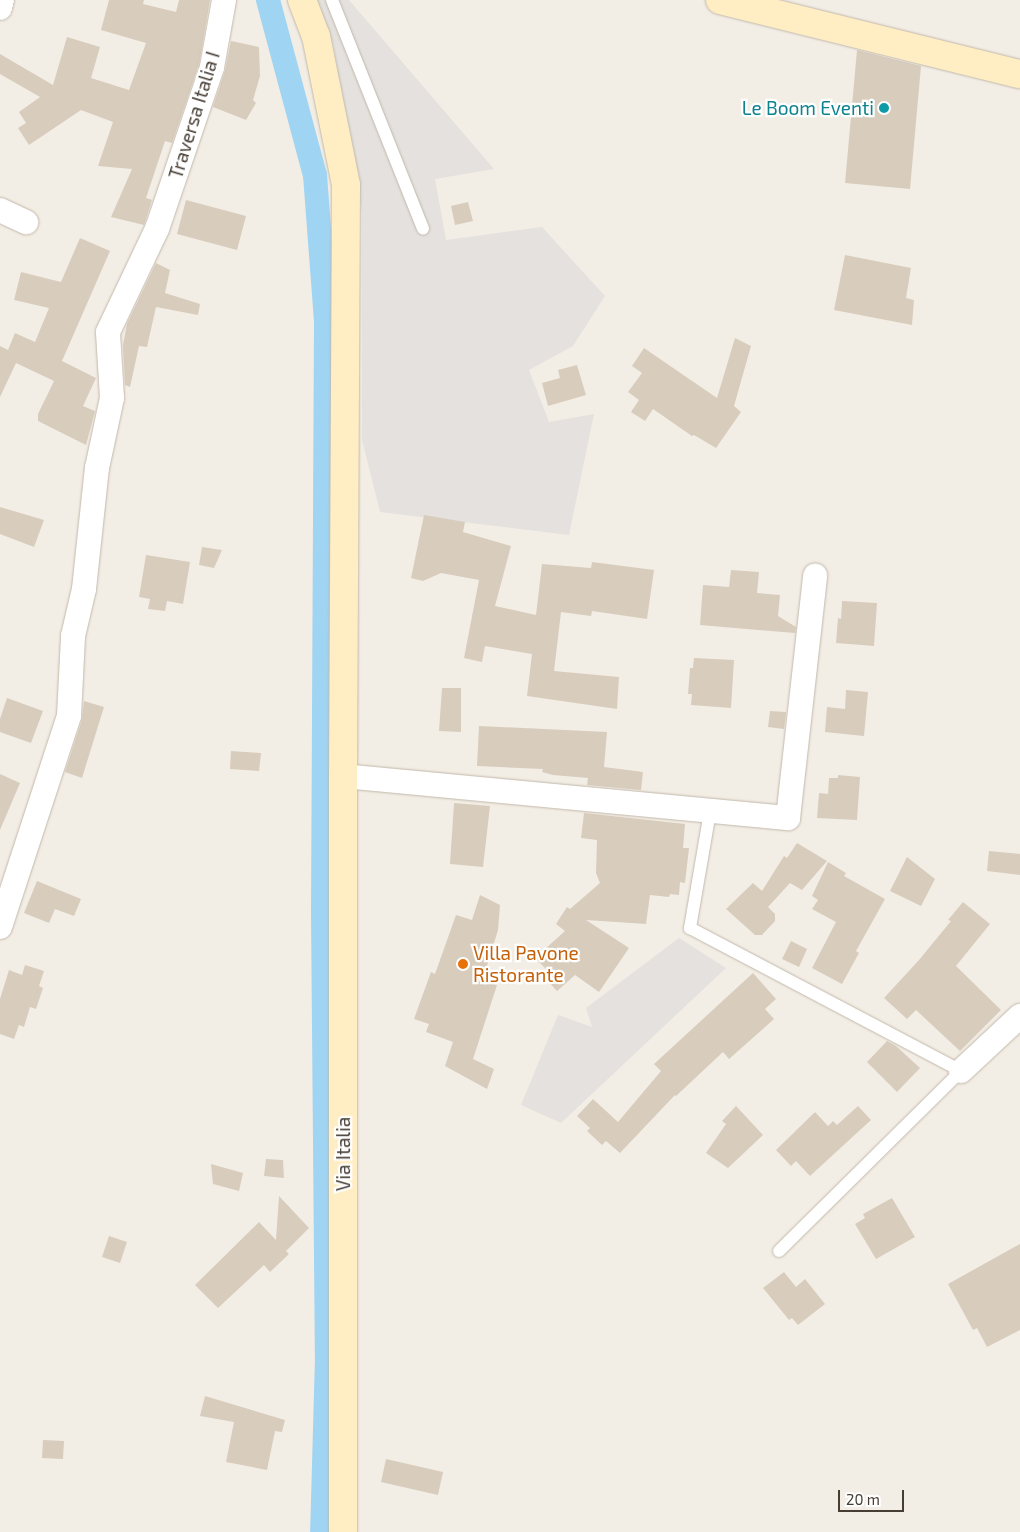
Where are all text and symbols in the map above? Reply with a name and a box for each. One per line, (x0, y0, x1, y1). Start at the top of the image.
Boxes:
street label: Traversa Italia I (164, 49, 224, 181)
place label: Le Boom Eventi (742, 97, 874, 119)
marker: Le Boom Eventi (878, 102, 890, 114)
place label: Villa Pavone Ristorante (473, 942, 579, 986)
marker: Villa Pavone Ristorante (457, 958, 469, 970)
street label: Via Italia (332, 1117, 354, 1191)
scale bar (840, 1480, 906, 1512)
text: 20 m (846, 1490, 880, 1508)

